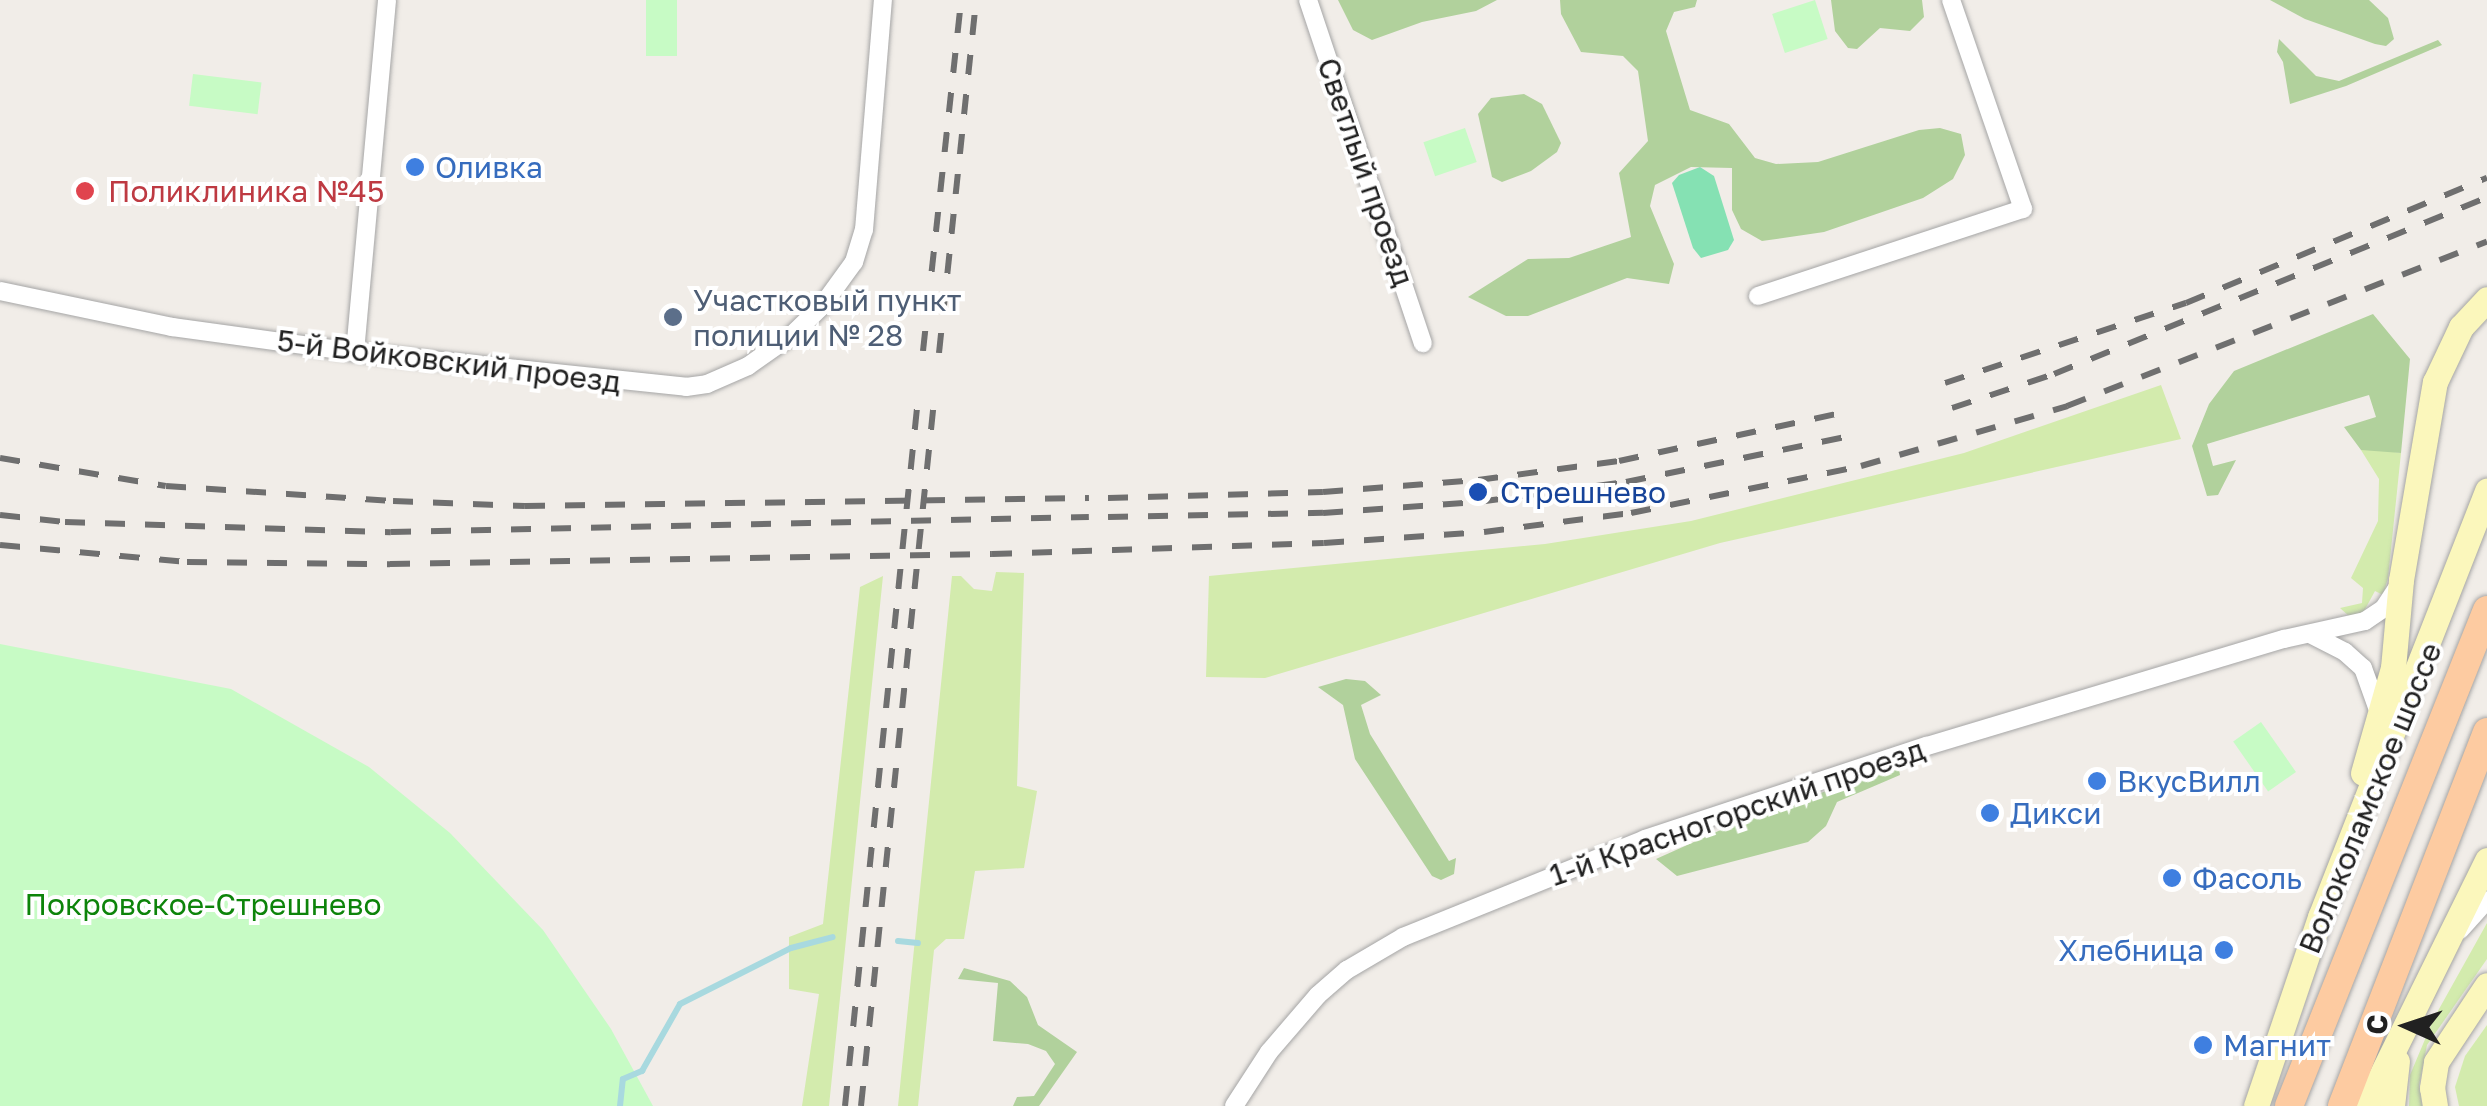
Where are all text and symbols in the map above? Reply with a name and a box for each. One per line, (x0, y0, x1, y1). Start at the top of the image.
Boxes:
street label: Светлый проезд (1310, 53, 1422, 291)
place label: Оливка (435, 149, 543, 185)
marker: Оливка (404, 156, 426, 178)
place label: Поликлиника №45 (108, 173, 384, 209)
marker: Поликлиника №45 (72, 178, 98, 204)
place label: Участковый пункт полиции № 28 (693, 282, 961, 352)
marker: Участковый пункт полиции № 28 (662, 306, 684, 328)
street label: 5-й Войковский проезд (275, 322, 623, 400)
place label: Стрешнево (1500, 474, 1666, 510)
marker: Стрешнево (1465, 479, 1491, 505)
street label: Волоколамское шоссе (2291, 637, 2449, 959)
street label: 1-й Красногорский проезд (1545, 731, 1929, 893)
place label: ВкусВилл (2117, 763, 2261, 799)
marker: ВкусВилл (2086, 770, 2108, 792)
place label: Дикси (2010, 795, 2101, 831)
marker: Дикси (1979, 802, 2001, 824)
place label: Фасоль (2192, 860, 2302, 896)
marker: Фасоль (2161, 867, 2183, 889)
park label: Покровское-Стрешнево (25, 886, 381, 922)
place label: Хлебница (2058, 932, 2204, 968)
marker: Хлебница (2213, 939, 2235, 961)
north arrow (2357, 976, 2457, 1076)
text: С (2360, 1014, 2394, 1035)
place label: Магнит (2223, 1027, 2331, 1063)
marker: Магнит (2192, 1034, 2214, 1056)

